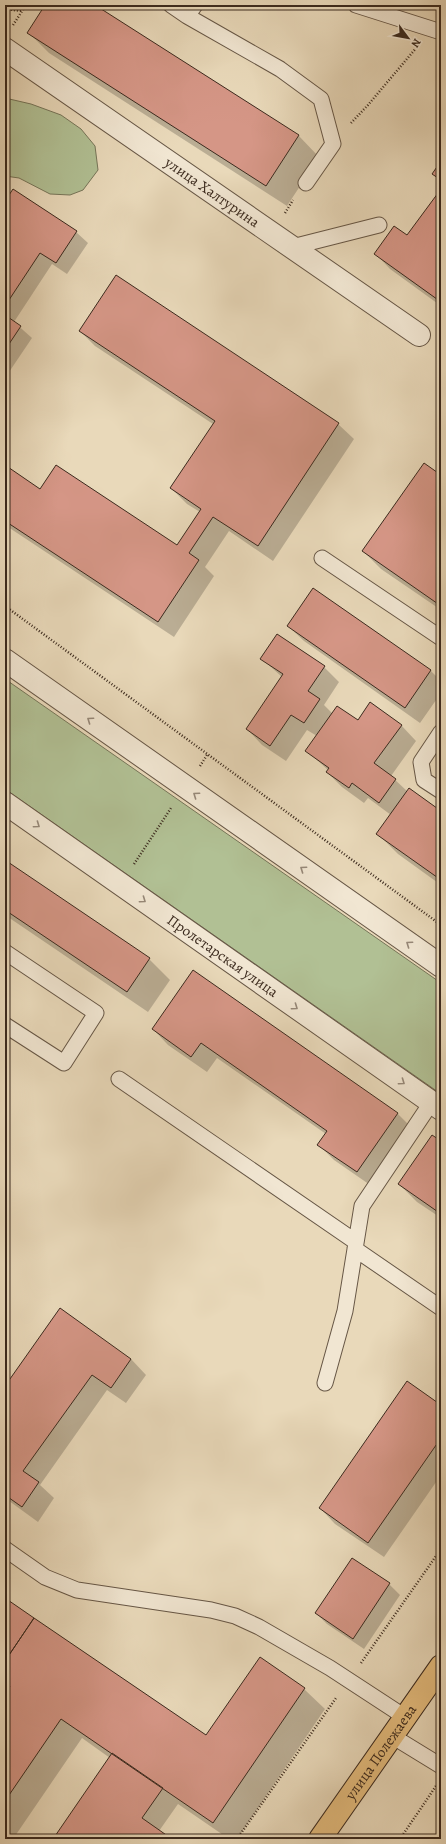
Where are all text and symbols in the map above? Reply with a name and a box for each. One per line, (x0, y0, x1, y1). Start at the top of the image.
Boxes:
north arrow (388, 18, 428, 58)
text: N (408, 36, 425, 50)
street label: улица Халтурина (160, 152, 264, 232)
one-way arrow (87, 717, 94, 725)
one-way arrow (193, 792, 200, 800)
one-way arrow (33, 820, 40, 828)
one-way arrow (300, 867, 307, 874)
one-way arrow (139, 895, 146, 902)
street label: Пролетарская улица (163, 910, 282, 1002)
one-way arrow (406, 941, 413, 949)
one-way arrow (291, 1002, 298, 1009)
one-way arrow (397, 1077, 404, 1084)
street label: улица Полежаева (340, 1700, 421, 1805)

